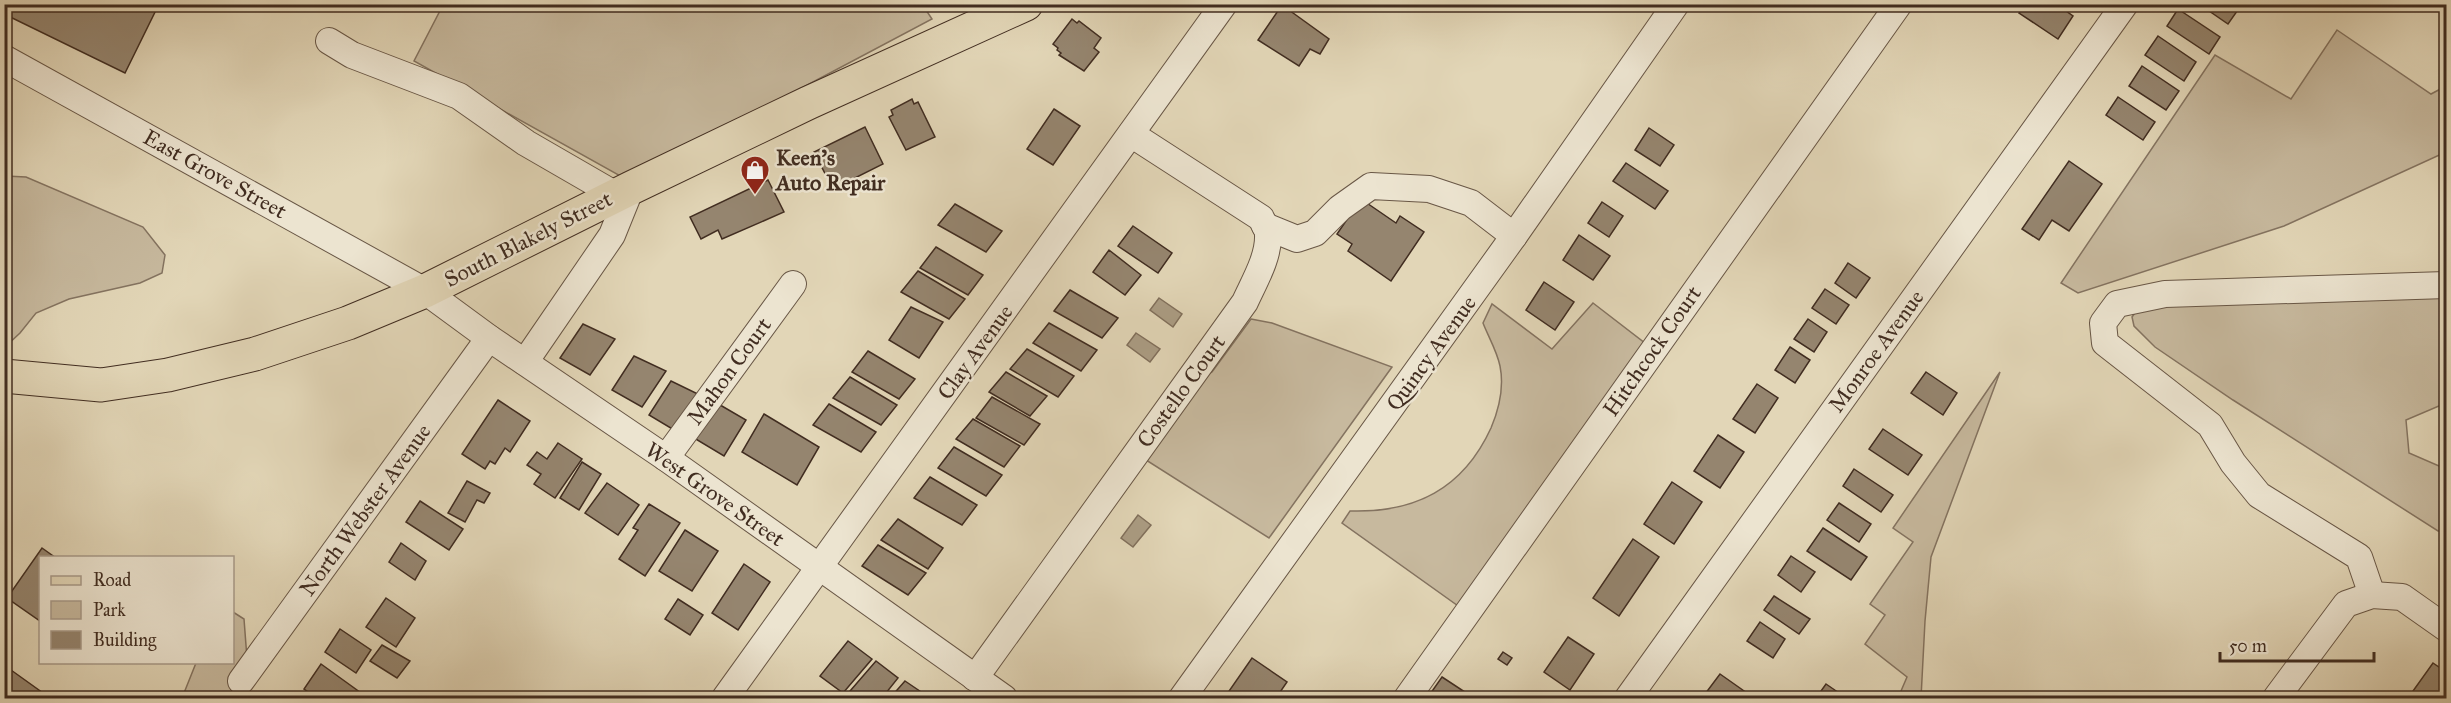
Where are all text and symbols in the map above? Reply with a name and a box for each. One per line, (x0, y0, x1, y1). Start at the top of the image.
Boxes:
street label: East Grove Street (139, 123, 292, 225)
place label: Keen's Auto Repair (774, 144, 886, 196)
shop icon: Keen's Auto Repair (739, 154, 771, 196)
street label: South Blakely Street (440, 185, 617, 293)
street label: Hitchcock Court (1597, 280, 1707, 421)
street label: Monroe Avenue (1822, 284, 1930, 418)
street label: Quincy Avenue (1380, 290, 1482, 416)
street label: Clay Avenue (931, 299, 1019, 405)
street label: Mahon Court (681, 312, 777, 430)
street label: Costello Court (1131, 329, 1231, 453)
street label: North Webster Avenue (293, 419, 437, 601)
street label: West Grove Street (640, 436, 790, 552)
legend (39, 556, 234, 664)
text: Road (93, 569, 131, 591)
text: Park (93, 599, 126, 621)
scale bar (2220, 625, 2374, 663)
text: Building (93, 629, 157, 652)
text: 50 m (2229, 635, 2267, 657)

